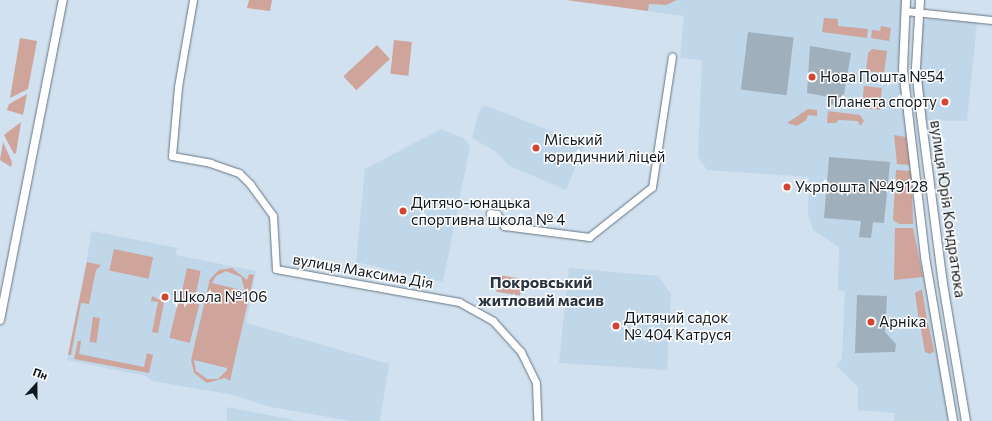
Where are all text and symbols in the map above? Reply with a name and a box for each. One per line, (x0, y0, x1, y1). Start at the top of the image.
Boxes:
place label: Нова Пошта №54 (820, 68, 944, 86)
marker: Нова Пошта №54 (807, 72, 817, 82)
place label: Планета спорту (827, 93, 937, 111)
marker: Планета спорту (940, 97, 950, 107)
street label: вулиця Юрія Кондратюка (927, 119, 969, 299)
place label: Міський юридичний ліцей (544, 130, 665, 165)
marker: Міський юридичний ліцей (531, 143, 541, 153)
place label: Укрпошта №49128 (795, 178, 928, 196)
marker: Укрпошта №49128 (782, 182, 792, 192)
place label: Дитячо-юнацька спортивна школа № 4 (411, 193, 565, 228)
marker: Дитячо-юнацька спортивна школа № 4 (398, 206, 408, 216)
street label: вулиця Максима Дія (291, 250, 435, 292)
district label: Покровський житловий масив (478, 272, 604, 310)
place label: Школа №106 (173, 288, 267, 306)
marker: Школа №106 (160, 292, 170, 302)
place label: Дитячий садок № 404 Катруся (624, 308, 731, 343)
place label: Арніка (879, 313, 926, 331)
marker: Арніка (866, 317, 876, 327)
marker: Дитячий садок № 404 Катруся (611, 321, 621, 331)
north arrow (16, 365, 56, 405)
text: Пн (31, 365, 50, 382)

